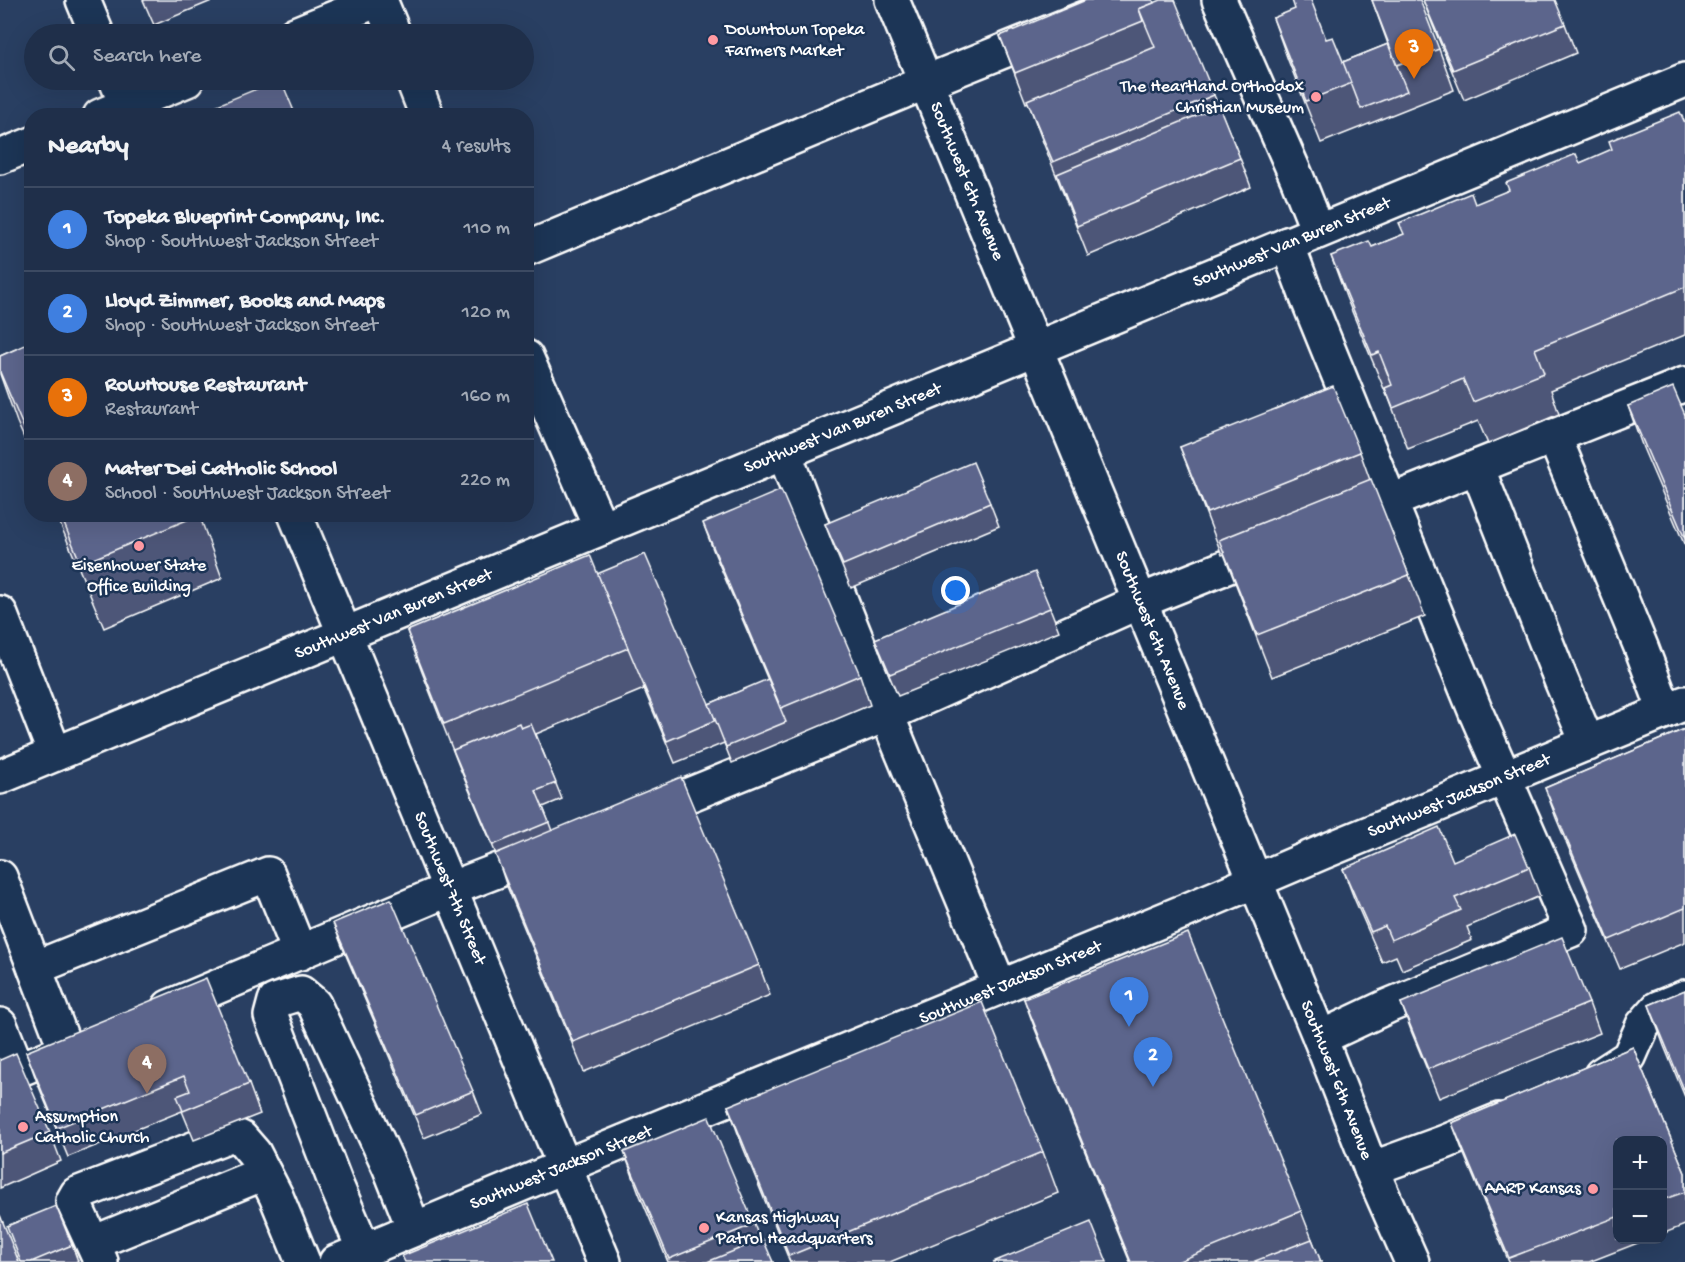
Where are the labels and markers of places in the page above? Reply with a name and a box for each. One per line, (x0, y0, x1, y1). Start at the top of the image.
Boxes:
place label: Downtown Topeka Farmers Market (724, 20, 865, 62)
pin: 3 (1394, 29, 1434, 79)
marker: Downtown Topeka Farmers Market (706, 33, 720, 47)
place label: The Heartland Orthodox Christian Museum (1119, 77, 1305, 119)
marker: The Heartland Orthodox Christian Museum (1309, 90, 1323, 104)
marker: Eisenhower State Office Building (132, 539, 146, 553)
place label: Eisenhower State Office Building (72, 556, 207, 598)
pin: 1 (1110, 978, 1148, 1027)
pin: 2 (1134, 1038, 1172, 1087)
pin: 4 (128, 1044, 166, 1094)
place label: Assumption Catholic Church (35, 1107, 150, 1149)
marker: Assumption Catholic Church (16, 1120, 30, 1134)
place label: AARP Kansas (1484, 1179, 1582, 1200)
marker: AARP Kansas (1586, 1182, 1600, 1196)
place label: Kansas Highway Patrol Headquarters (715, 1208, 874, 1250)
marker: Kansas Highway Patrol Headquarters (697, 1221, 711, 1235)

